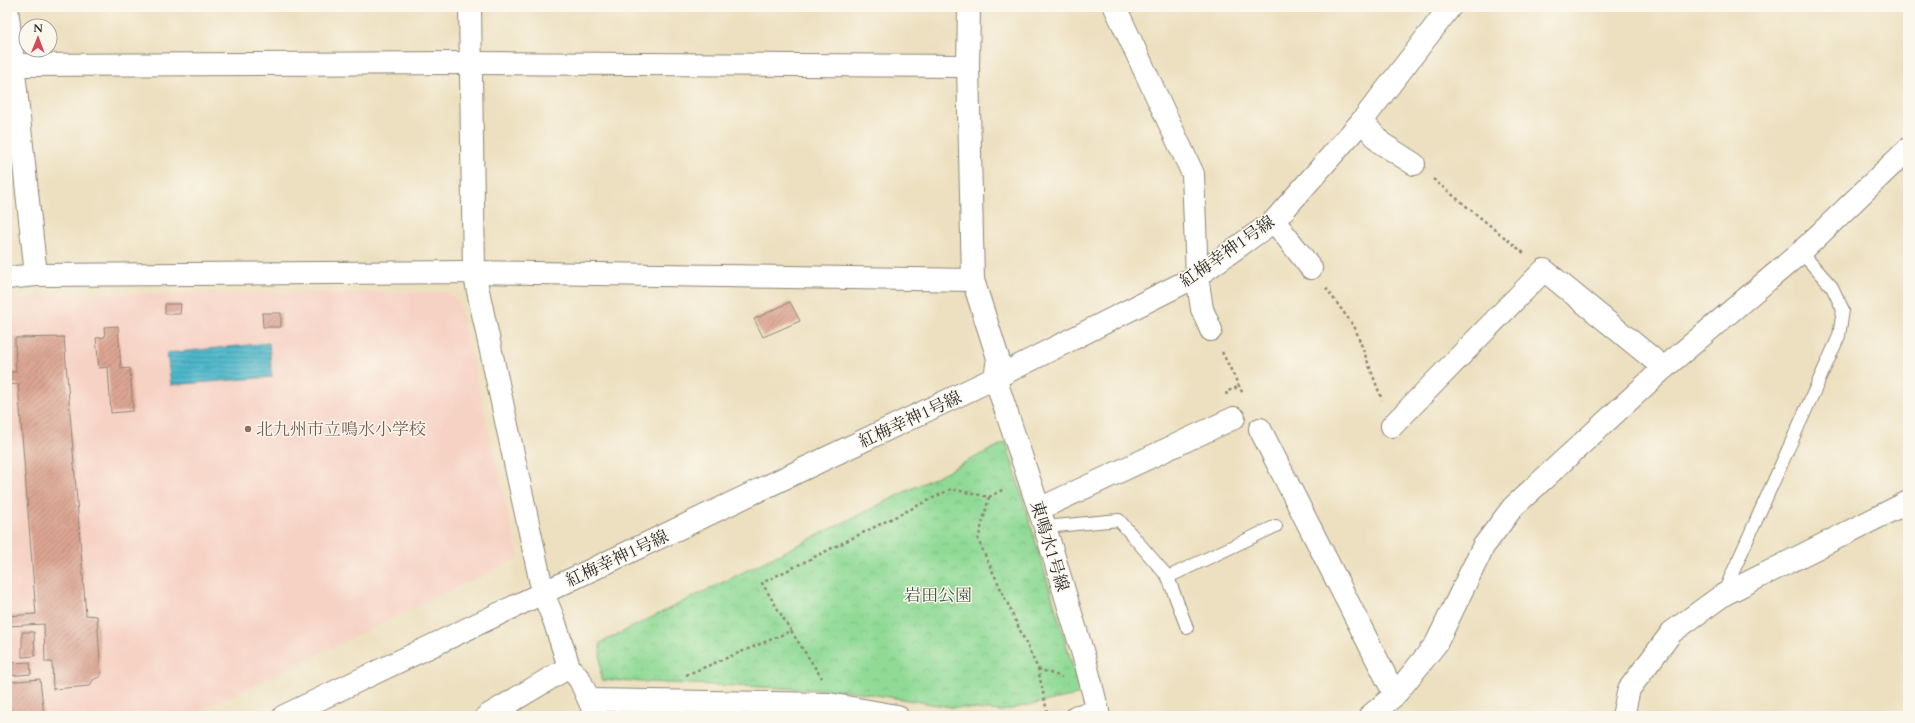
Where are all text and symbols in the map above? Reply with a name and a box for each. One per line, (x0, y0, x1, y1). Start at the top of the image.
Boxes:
north arrow (18, 18, 58, 58)
text: N (33, 21, 44, 36)
street label: 紅梅幸神1号線 (1175, 210, 1279, 293)
street label: 紅梅幸神1号線 (855, 386, 965, 453)
place label: 北九州市立鳴水小学校 (256, 418, 426, 441)
marker: 北九州市立鳴水小学校 (243, 424, 253, 434)
street label: 東鳴水1号線 (1025, 498, 1074, 594)
street label: 紅梅幸神1号線 (562, 525, 672, 592)
park label: 岩田公園 (904, 584, 972, 607)

